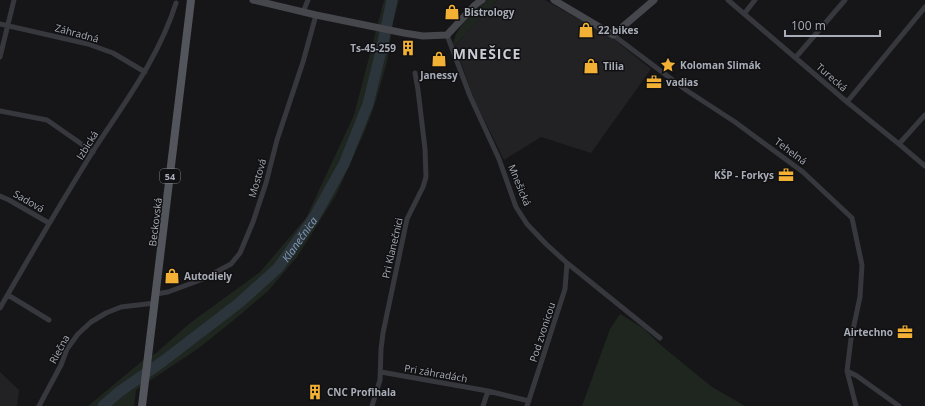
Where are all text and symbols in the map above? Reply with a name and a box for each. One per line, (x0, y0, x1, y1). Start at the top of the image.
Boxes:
shop icon: Bistrology (443, 3, 461, 21)
place label: Bistrology (464, 5, 515, 19)
scale bar (785, 12, 880, 38)
text: 100 m (791, 17, 826, 34)
street label: Záhradná (54, 20, 100, 46)
shop icon: 22 bikes (577, 21, 595, 39)
place label: 22 bikes (598, 23, 639, 37)
building icon: Ts-45-259 (399, 39, 417, 57)
place label: Ts-45-259 (350, 41, 396, 55)
district label: MNEŠICE (453, 44, 521, 63)
shop icon: Janessy (430, 50, 448, 68)
place icon: Koloman Slimák (659, 56, 677, 74)
shop icon: Tilia (582, 57, 600, 75)
place label: Koloman Slimák (680, 58, 762, 72)
place label: Tilia (603, 59, 624, 73)
street label: Turecká (813, 60, 851, 94)
place label: Janessy (419, 68, 458, 82)
office icon: vadias (645, 73, 663, 91)
place label: vadias (666, 75, 698, 89)
street label: Izbická (73, 128, 101, 162)
street label: Tehelná (772, 134, 810, 168)
street label: Mostová (245, 157, 269, 199)
street label: Mnešická (505, 162, 535, 208)
office icon: KŠP - Forkys (777, 166, 795, 184)
place label: KŠP - Forkys (714, 168, 774, 182)
road number: 54 (160, 169, 180, 183)
street label: Sadová (11, 187, 47, 215)
street label: Beckovská (145, 197, 165, 247)
water label: Klanečnica (278, 213, 320, 264)
street label: Pri Klanečnici (378, 216, 406, 280)
shop icon: Autodiely (163, 267, 181, 285)
place label: Autodiely (184, 269, 232, 283)
street label: Pod zvonicou (526, 300, 558, 364)
office icon: Airtechno (896, 323, 914, 341)
place label: Airtechno (844, 325, 893, 339)
street label: Riečna (46, 332, 72, 366)
street label: Pri záhradách (403, 361, 469, 385)
building icon: CNC Profihala (306, 383, 324, 401)
place label: CNC Profihala (327, 385, 396, 399)

